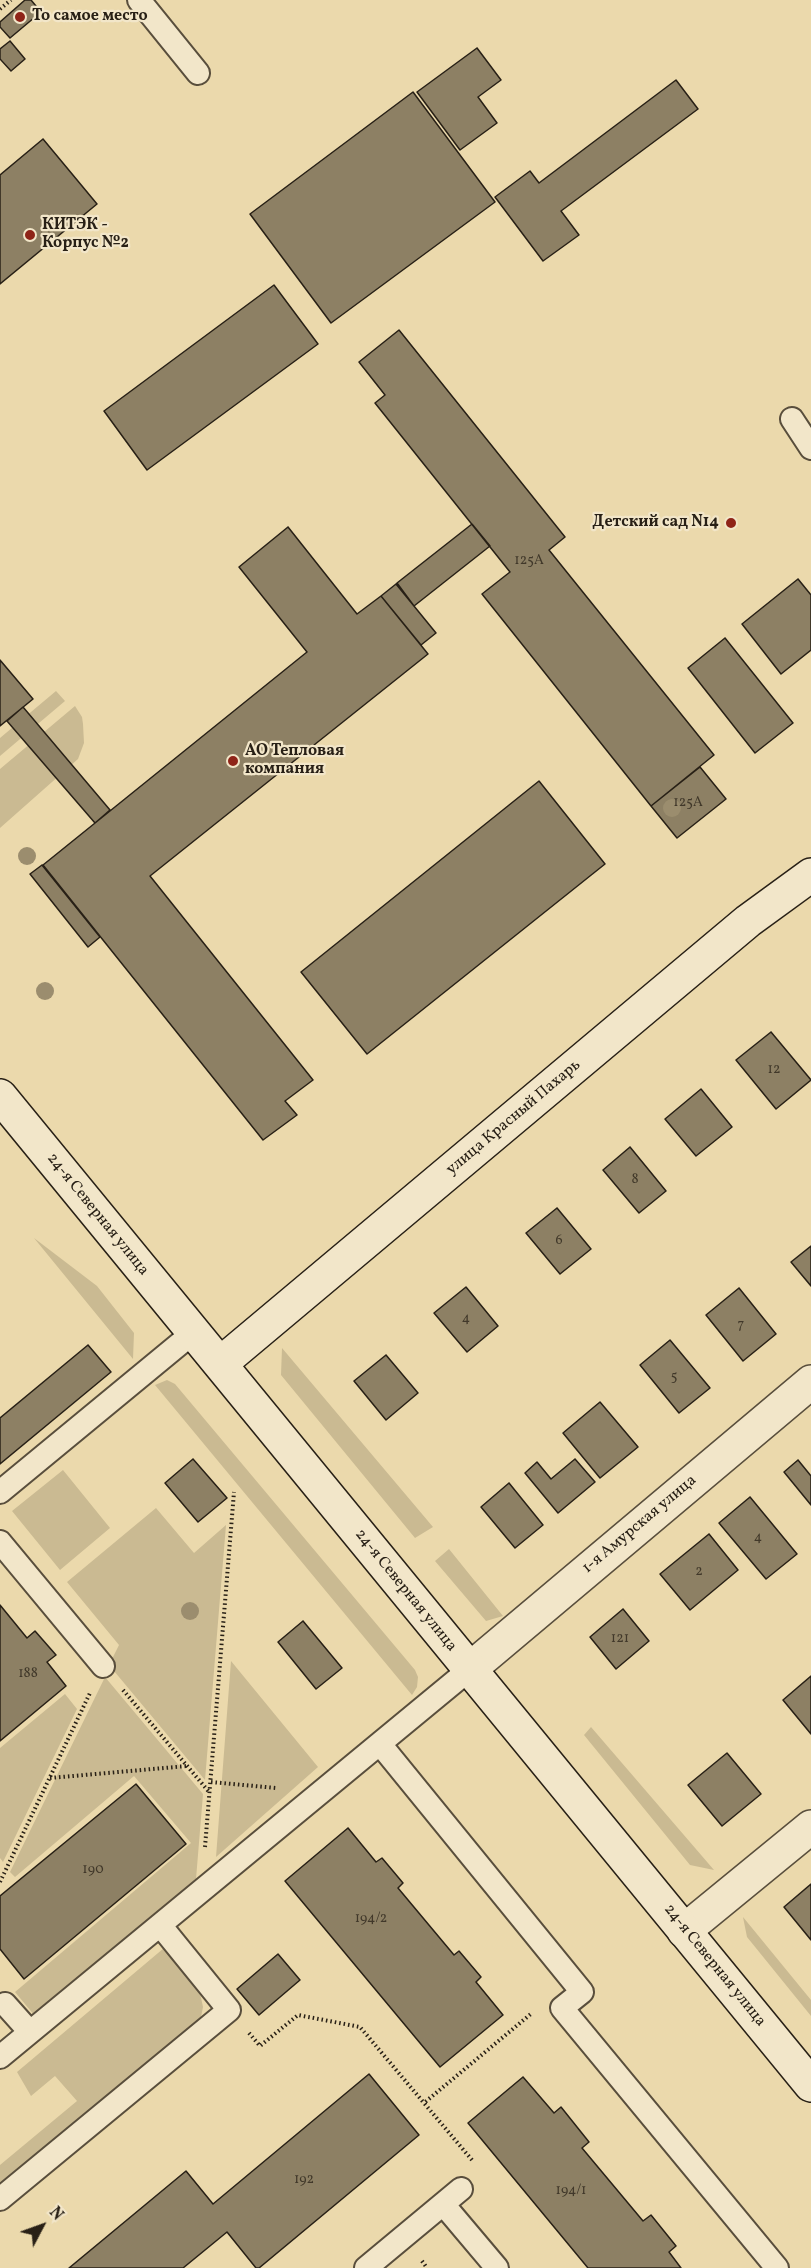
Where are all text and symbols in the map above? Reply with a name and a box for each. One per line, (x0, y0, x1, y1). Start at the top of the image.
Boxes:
place label: То самое место (32, 7, 148, 27)
marker: То самое место (13, 10, 27, 24)
place label: КИТЭК - Корпус №2 (42, 216, 129, 254)
marker: КИТЭК - Корпус №2 (23, 228, 37, 242)
place label: Детский сад N14 (592, 513, 719, 533)
marker: Детский сад N14 (724, 516, 738, 530)
house number: 125А (514, 553, 544, 569)
place label: АО Тепловая компания (245, 742, 344, 780)
marker: АО Тепловая компания (226, 754, 240, 768)
house number: 125А (673, 795, 703, 811)
street label: улица Красный Пахарь (443, 1056, 585, 1180)
house number: 12 (768, 1062, 780, 1078)
street label: 24-я Северная улица (42, 1150, 152, 1280)
house number: 8 (631, 1172, 639, 1188)
house number: 6 (555, 1233, 563, 1249)
house number: 4 (462, 1311, 470, 1327)
house number: 7 (738, 1317, 744, 1333)
house number: 5 (671, 1369, 677, 1385)
street label: 1-я Амурская улица (579, 1472, 701, 1578)
street label: 24-я Северная улица (350, 1526, 460, 1656)
house number: 4 (754, 1530, 762, 1546)
house number: 2 (695, 1564, 703, 1580)
house number: 121 (611, 1631, 629, 1647)
house number: 188 (18, 1666, 38, 1682)
house number: 190 (82, 1862, 104, 1878)
street label: 24-я Северная улица (659, 1901, 769, 2031)
house number: 194/2 (355, 1911, 387, 1927)
house number: 192 (294, 2172, 314, 2188)
house number: 194/1 (556, 2183, 586, 2199)
north arrow (12, 2196, 72, 2256)
text: N (43, 2203, 68, 2226)

